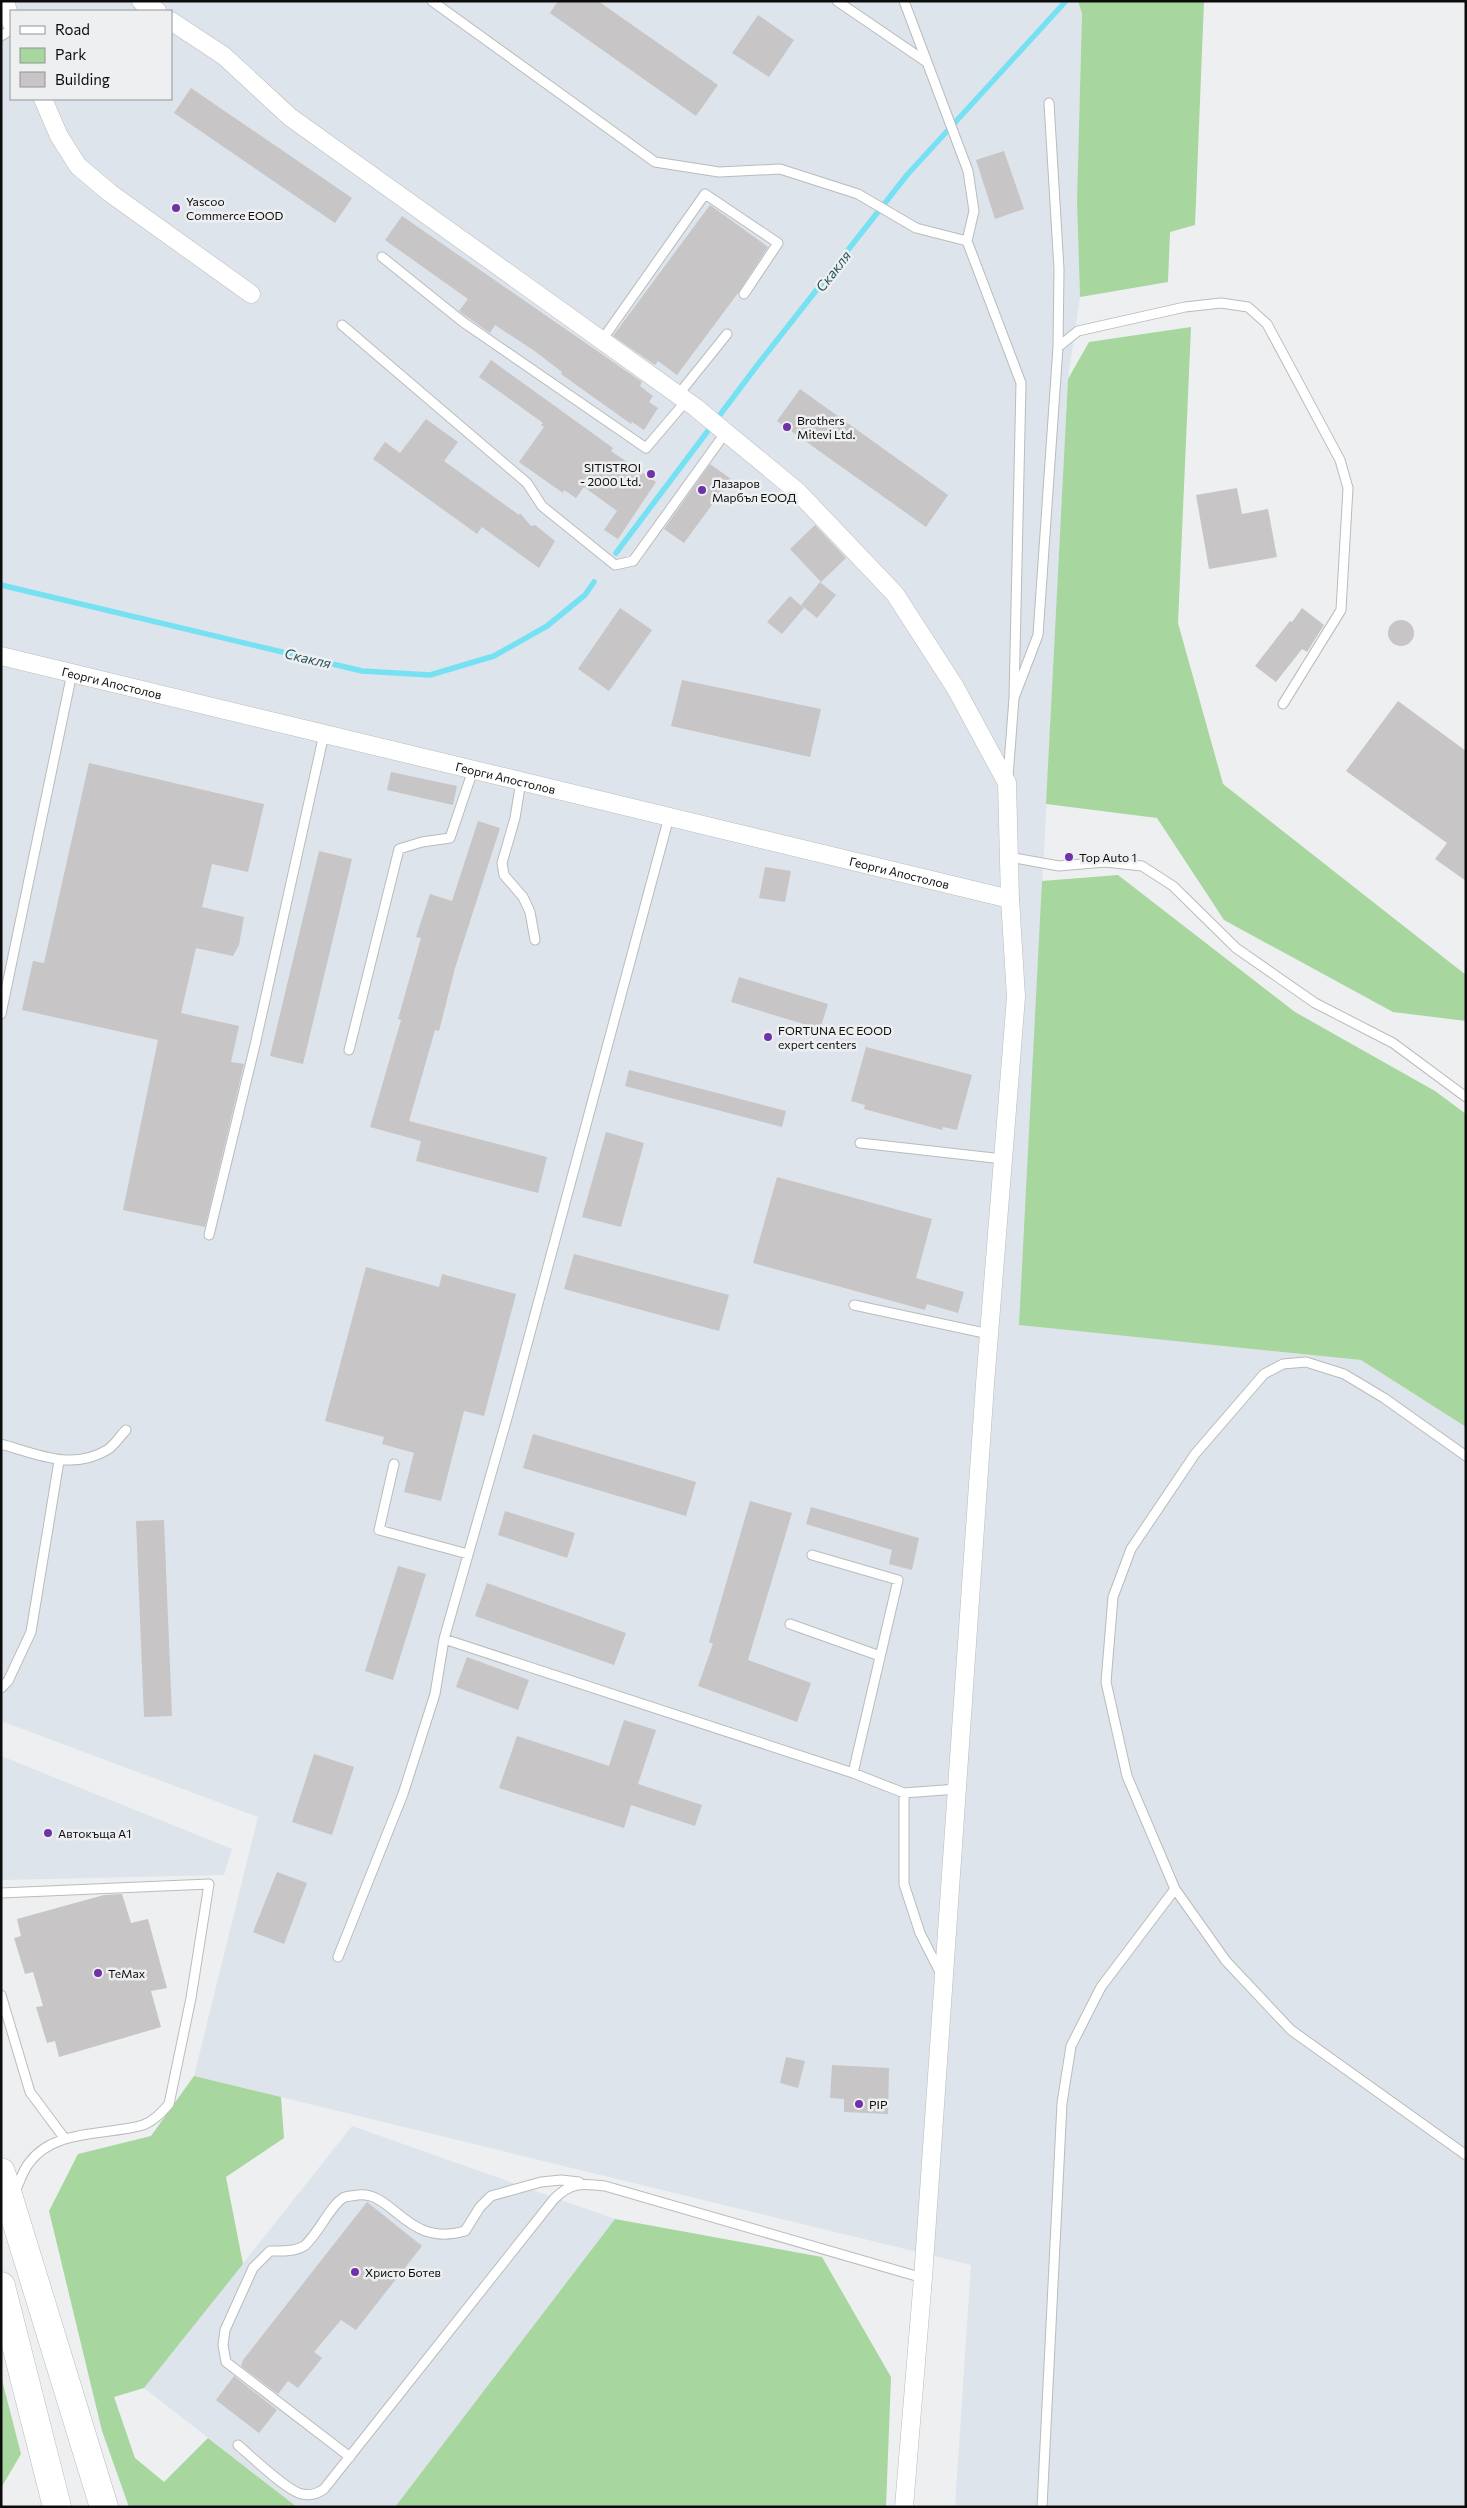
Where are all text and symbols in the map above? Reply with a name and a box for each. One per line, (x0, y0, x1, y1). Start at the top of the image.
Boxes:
legend (10, 10, 172, 100)
text: Road (55, 20, 90, 38)
text: Park (55, 45, 86, 63)
text: Building (55, 70, 110, 88)
place label: Yascoo Commerce EOOD (186, 194, 284, 222)
marker: Yascoo Commerce EOOD (170, 202, 182, 214)
water label: Скакля (812, 247, 854, 295)
place label: Brothers Mitevi Ltd. (797, 413, 855, 441)
marker: Brothers Mitevi Ltd. (781, 421, 793, 433)
place label: SITISTROI - 2000 Ltd. (580, 460, 641, 488)
marker: SITISTROI - 2000 Ltd. (645, 468, 657, 480)
place label: Лазаров Марбъл ЕООД (712, 476, 797, 504)
marker: Лазаров Марбъл ЕООД (696, 484, 708, 496)
water label: Скакля (283, 644, 333, 672)
street label: Георги Апостолов (60, 664, 163, 701)
street label: Георги Апостолов (454, 759, 557, 796)
place label: Top Auto 1 (1079, 850, 1137, 864)
marker: Top Auto 1 (1063, 851, 1075, 863)
street label: Георги Апостолов (848, 854, 951, 891)
place label: FORTUNA EC EOOD expert centers (778, 1023, 892, 1051)
marker: FORTUNA EC EOOD expert centers (762, 1031, 774, 1043)
place label: Автокъща А1 (58, 1826, 131, 1840)
marker: Автокъща А1 (42, 1827, 54, 1839)
place label: TeMax (108, 1966, 146, 1980)
marker: TeMax (92, 1967, 104, 1979)
place label: PIP (869, 2097, 888, 2111)
marker: PIP (853, 2098, 865, 2110)
place label: Христо Ботев (365, 2265, 441, 2279)
marker: Христо Ботев (349, 2266, 361, 2278)

